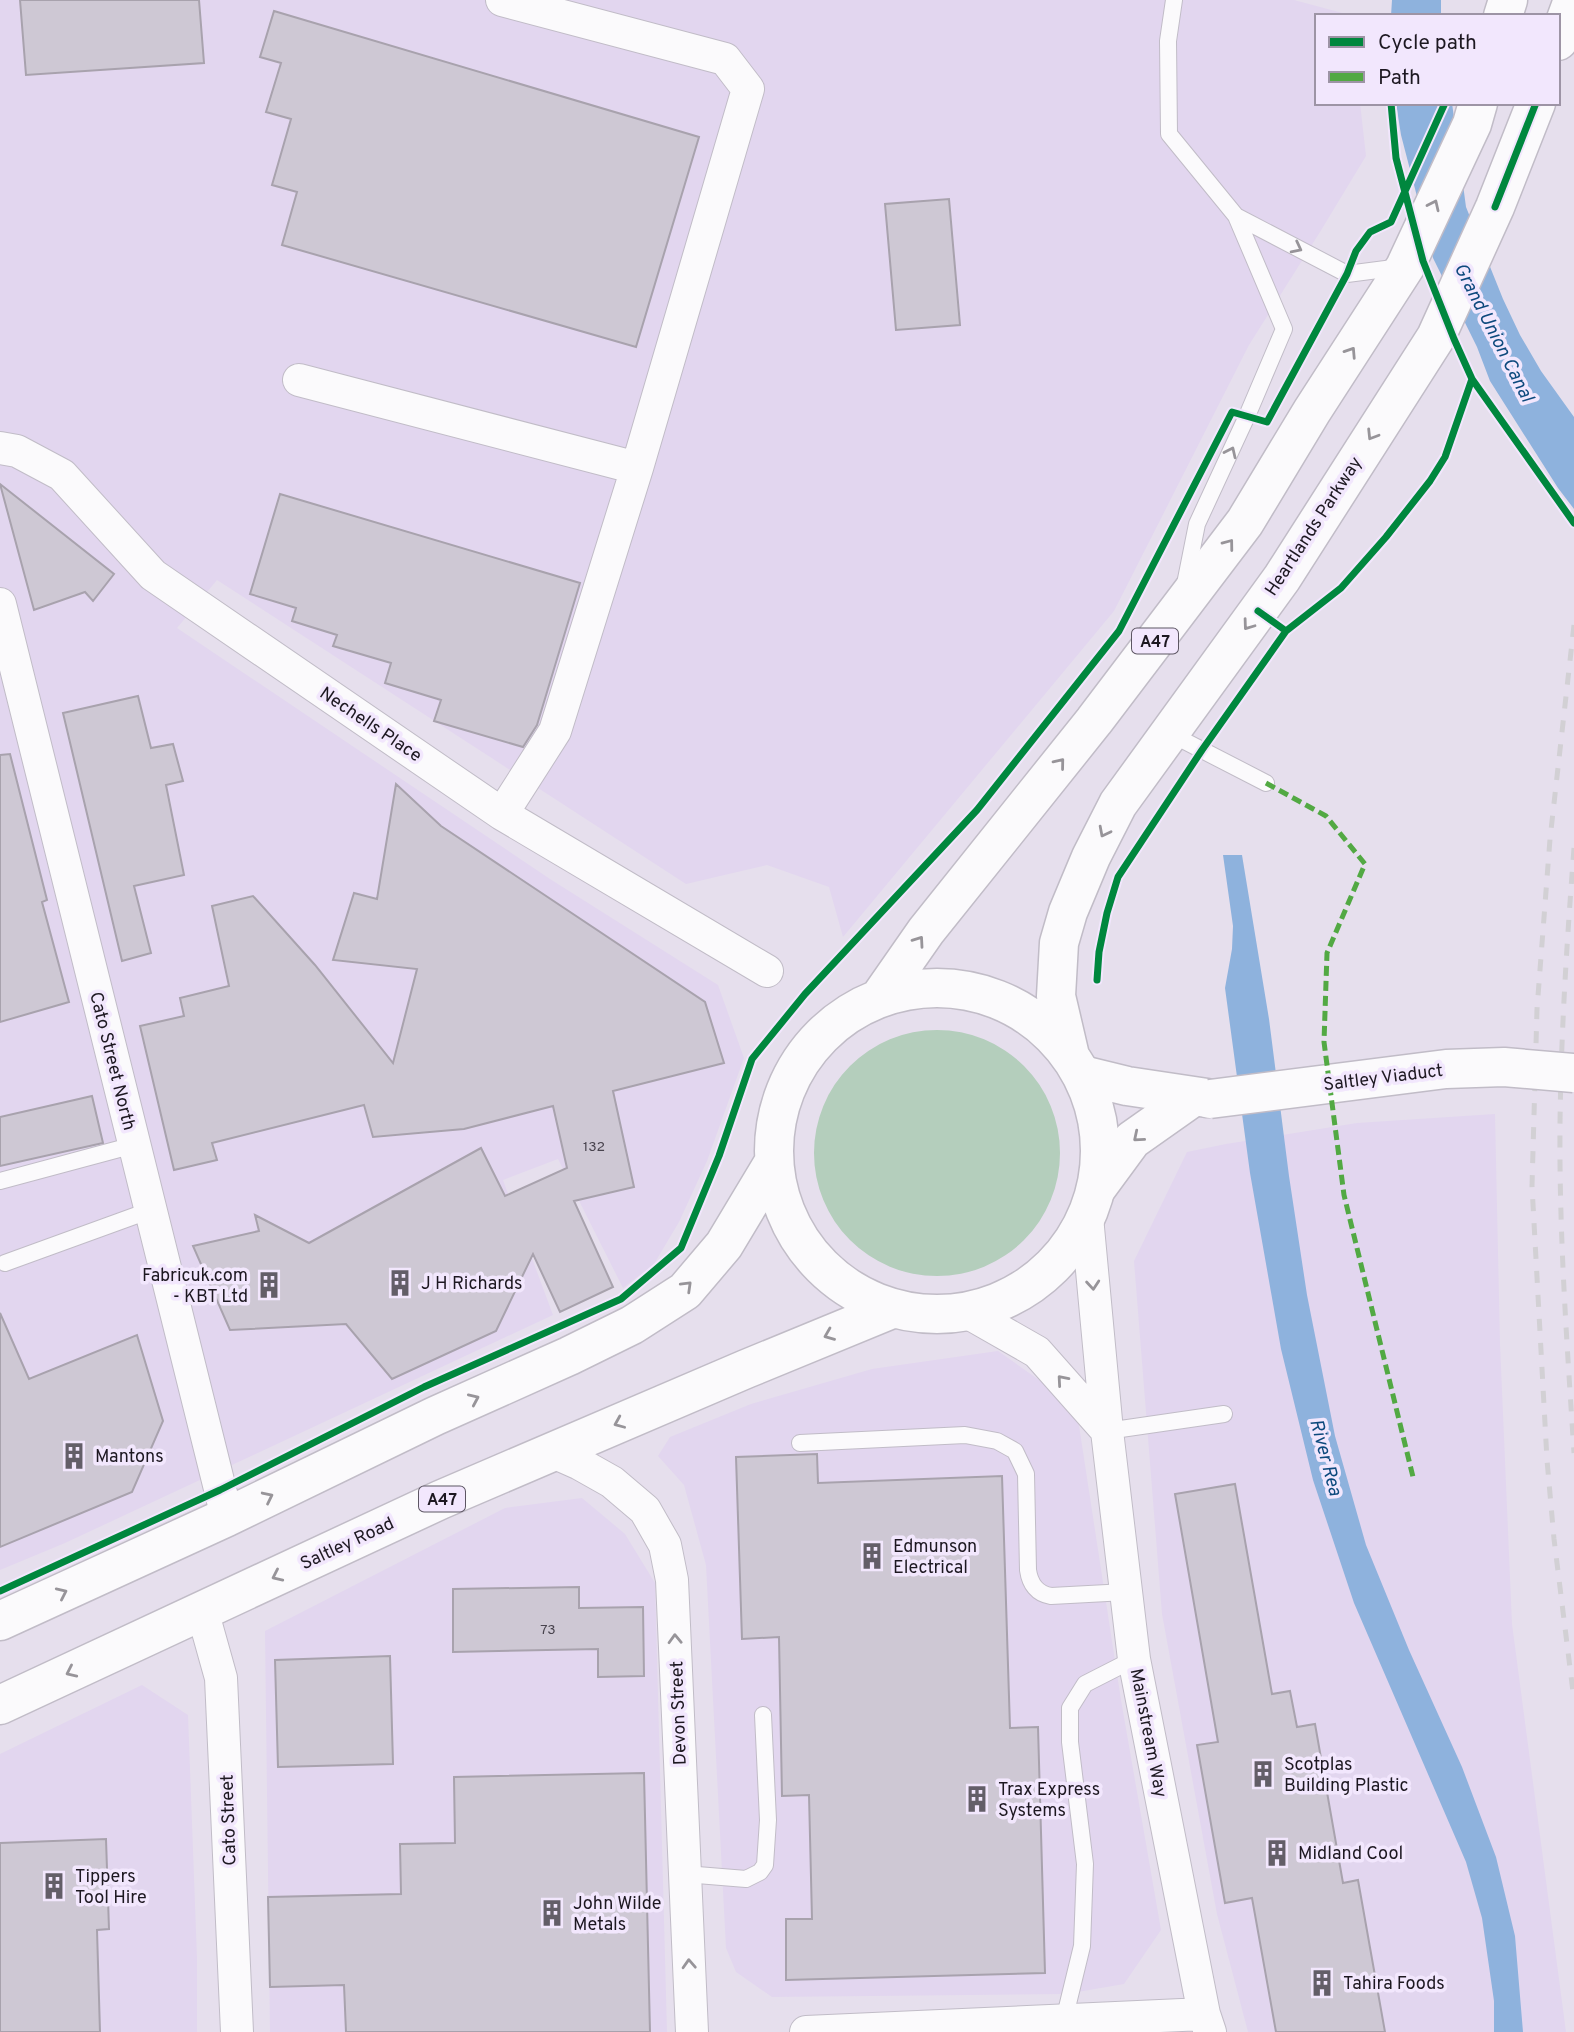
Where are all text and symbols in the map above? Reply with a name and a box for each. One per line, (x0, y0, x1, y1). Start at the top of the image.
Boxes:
legend (1315, 14, 1560, 105)
text: Cycle path (1378, 30, 1477, 57)
text: Path (1378, 65, 1421, 92)
one-way arrow (1426, 200, 1440, 212)
one-way arrow (1290, 239, 1302, 253)
water label: Grand Union Canal (1448, 259, 1539, 408)
one-way arrow (1342, 346, 1355, 359)
one-way arrow (1368, 427, 1381, 440)
one-way arrow (1223, 446, 1237, 459)
street label: Heartlands Parkway (1261, 453, 1368, 601)
one-way arrow (1220, 539, 1233, 551)
one-way arrow (1243, 617, 1256, 630)
road number: A47 (1132, 628, 1178, 654)
street label: Nechells Place (315, 683, 426, 768)
one-way arrow (1052, 758, 1065, 771)
one-way arrow (1098, 825, 1112, 837)
one-way arrow (911, 936, 923, 949)
street label: Cato Street North (83, 990, 140, 1133)
street label: Saltley Viaduct (1322, 1060, 1444, 1097)
one-way arrow (1134, 1129, 1147, 1141)
house number: 132 (583, 1139, 605, 1156)
place label: Fabricuk.com - KBT Ltd (142, 1265, 248, 1309)
building icon: J H Richards (385, 1268, 415, 1298)
building icon: Fabricuk.com - KBT Ltd (254, 1270, 284, 1300)
place label: J H Richards (421, 1273, 522, 1296)
one-way arrow (1085, 1280, 1100, 1291)
one-way arrow (679, 1282, 692, 1295)
one-way arrow (823, 1327, 835, 1341)
one-way arrow (1058, 1375, 1070, 1388)
one-way arrow (466, 1393, 479, 1407)
one-way arrow (614, 1415, 626, 1429)
water label: River Rea (1303, 1416, 1347, 1499)
building icon: Mantons (59, 1441, 89, 1471)
place label: Mantons (95, 1446, 164, 1469)
road number: A47 (419, 1486, 465, 1512)
one-way arrow (261, 1491, 273, 1505)
street label: Saltley Road (297, 1513, 398, 1576)
place label: Edmunson Electrical (893, 1536, 977, 1580)
building icon: Edmunson Electrical (857, 1541, 887, 1571)
one-way arrow (272, 1567, 284, 1581)
one-way arrow (55, 1587, 67, 1601)
house number: 73 (540, 1622, 556, 1639)
one-way arrow (667, 1633, 682, 1644)
street label: Devon Street (666, 1660, 693, 1766)
one-way arrow (66, 1664, 78, 1678)
street label: Mainstream Way (1124, 1667, 1171, 1800)
place label: Scotplas Building Plastic (1284, 1754, 1409, 1798)
building icon: Scotplas Building Plastic (1248, 1759, 1278, 1789)
street label: Cato Street (216, 1774, 243, 1866)
place label: Trax Express Systems (998, 1779, 1100, 1823)
building icon: Trax Express Systems (962, 1784, 992, 1814)
building icon: Midland Cool (1262, 1838, 1292, 1868)
place label: Midland Cool (1298, 1843, 1403, 1866)
place label: Tippers Tool Hire (75, 1866, 147, 1910)
building icon: Tippers Tool Hire (39, 1871, 69, 1901)
place label: John Wilde Metals (573, 1893, 661, 1937)
building icon: John Wilde Metals (537, 1898, 567, 1928)
one-way arrow (681, 1958, 696, 1969)
building icon: Tahira Foods (1307, 1968, 1337, 1998)
place label: Tahira Foods (1343, 1973, 1445, 1996)

